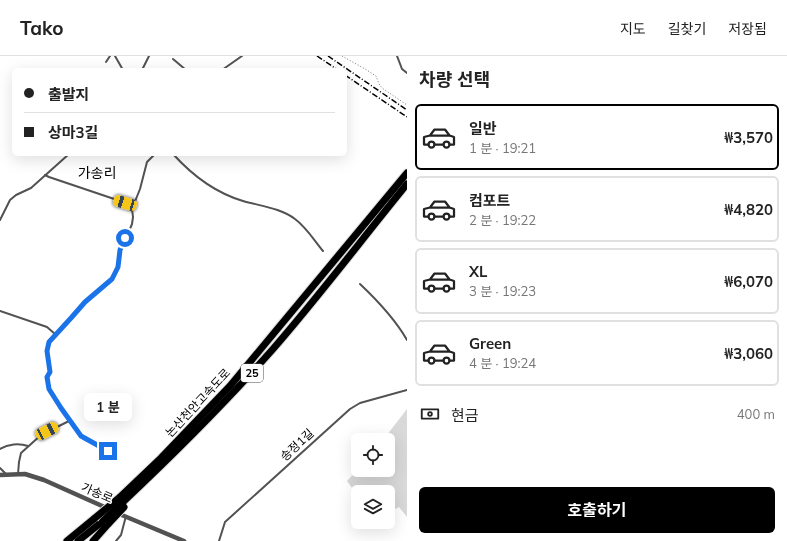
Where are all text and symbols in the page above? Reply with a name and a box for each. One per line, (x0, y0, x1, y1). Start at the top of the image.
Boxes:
text: Tako (20, 16, 64, 40)
text: 지도 (620, 20, 646, 38)
text: 길찾기 (668, 20, 706, 38)
text: 저장됨 (728, 20, 767, 38)
text: 차량 선택 (419, 68, 490, 91)
text: 출발지 (48, 85, 89, 104)
icon: car (421, 119, 457, 155)
text: 일반 (469, 119, 497, 138)
text: 상마3길 (48, 123, 98, 142)
text: ₩3,570 (724, 128, 773, 147)
text: 1 분 · 19:21 (469, 140, 536, 156)
district label: 가송리 (78, 164, 116, 182)
icon: car (421, 191, 457, 227)
text: 컴포트 (469, 191, 510, 210)
car (112, 194, 138, 212)
text: ₩4,820 (724, 200, 773, 219)
text: 2 분 · 19:22 (469, 212, 536, 228)
route start (116, 229, 134, 247)
text: XL (469, 262, 487, 281)
icon: car (421, 263, 457, 299)
text: ₩6,070 (724, 272, 773, 291)
text: 3 분 · 19:23 (469, 283, 536, 299)
text: Green (469, 334, 511, 353)
icon: car (421, 335, 457, 371)
text: ₩3,060 (724, 344, 773, 363)
text: 4 분 · 19:24 (469, 355, 536, 371)
road number: 25 (241, 364, 263, 382)
street label: 논산천안고속도로 (162, 365, 233, 440)
callout: 1 분 (84, 393, 132, 421)
text: 1 분 (96, 399, 120, 415)
icon: cash (419, 403, 441, 425)
text: 현금 (451, 406, 479, 425)
text: 400 m (737, 406, 775, 422)
car (34, 420, 60, 442)
street label: 송정1길 (277, 425, 317, 464)
map controls (351, 433, 395, 529)
button: locate (351, 433, 395, 477)
route end (99, 442, 117, 460)
street label: 가송로 (79, 479, 115, 506)
button: layers (351, 485, 395, 529)
button: 호출하기 (419, 487, 775, 533)

